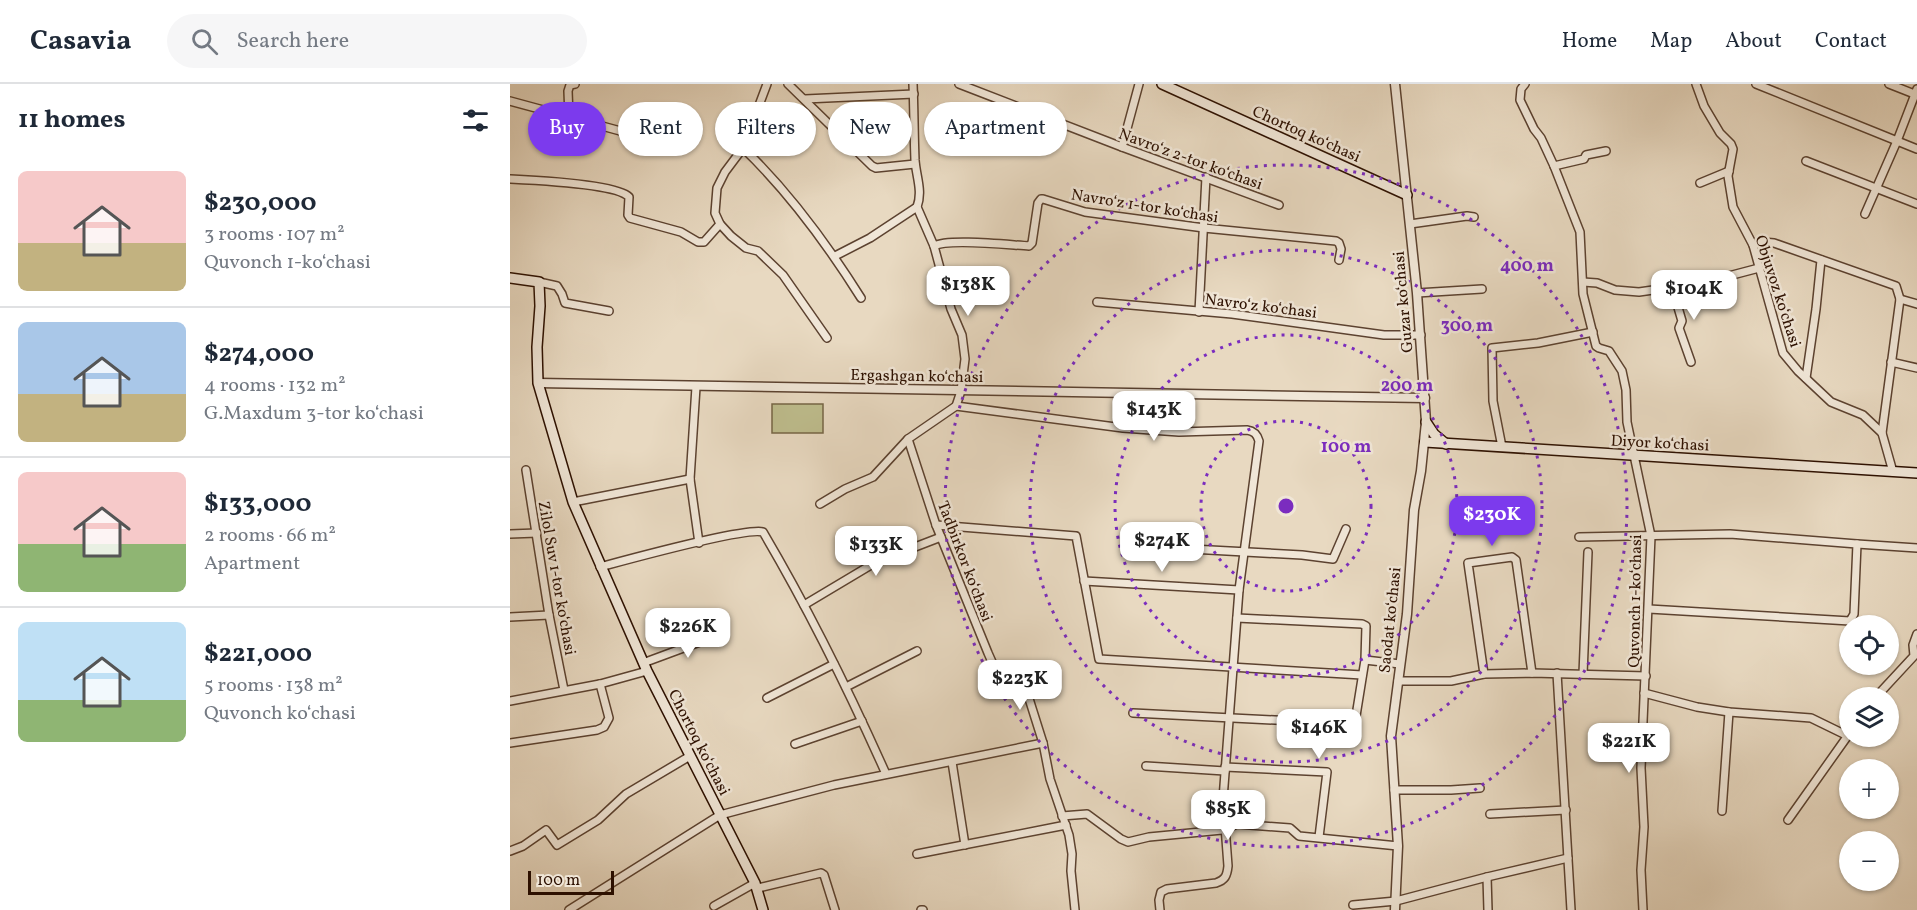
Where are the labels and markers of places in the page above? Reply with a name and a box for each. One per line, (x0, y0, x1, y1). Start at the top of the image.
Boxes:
pin: $138K (926, 266, 1010, 317)
pin: $104K (1652, 270, 1736, 321)
pin: $143K (1112, 391, 1196, 442)
centre of rings (1276, 496, 1296, 516)
pin: $230K (1450, 496, 1534, 547)
pin: $274K (1120, 522, 1204, 573)
pin: $133K (834, 526, 918, 577)
pin: $226K (646, 608, 730, 659)
pin: $223K (978, 660, 1062, 711)
pin: $146K (1277, 709, 1361, 760)
pin: $221K (1587, 723, 1671, 774)
pin: $85K (1192, 790, 1264, 841)

